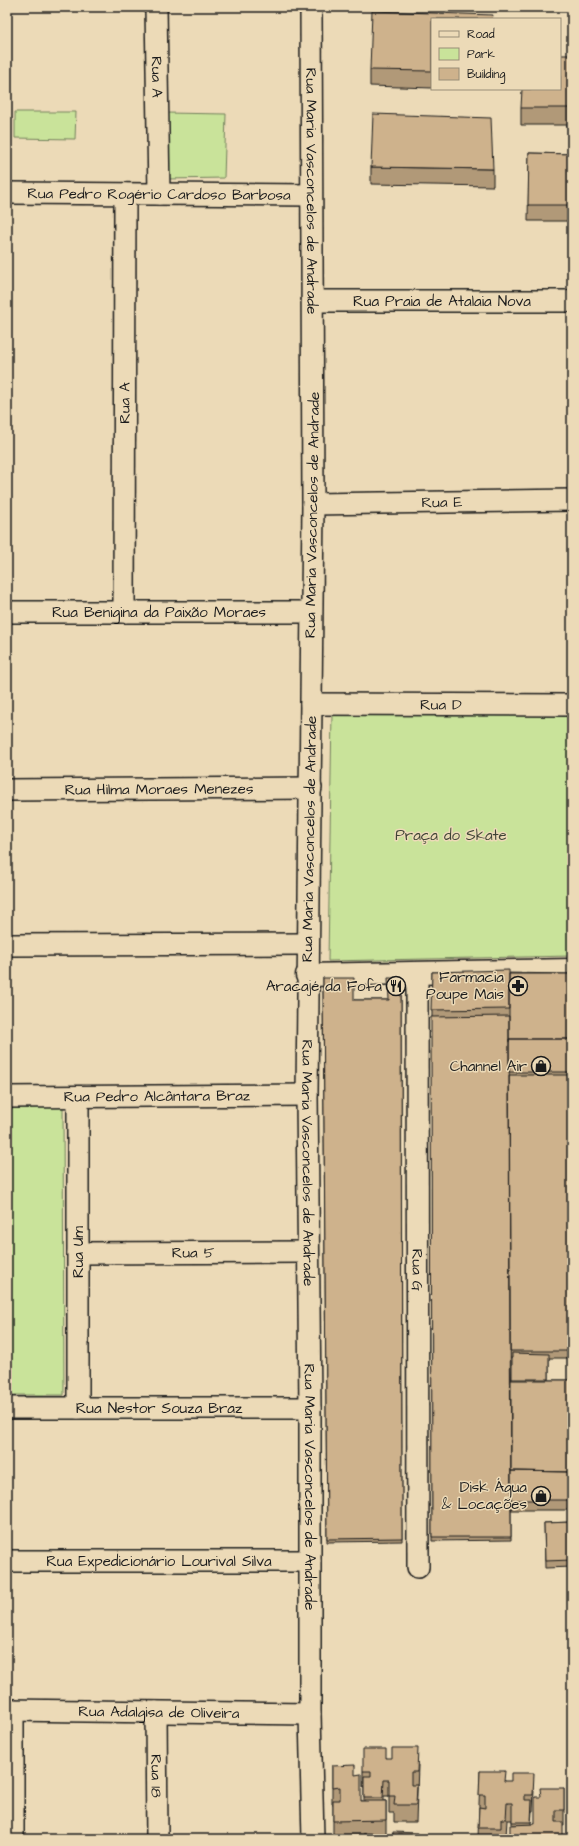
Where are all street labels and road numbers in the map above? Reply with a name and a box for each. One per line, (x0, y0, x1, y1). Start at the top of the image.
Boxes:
street label: Rua A (146, 56, 167, 98)
street label: Rua Maria Vasconcelos de Andrade (300, 68, 322, 314)
street label: Rua Pedro Rogério Cardoso Barbosa (27, 183, 291, 206)
street label: Rua Praia de Atalaia Nova (353, 291, 531, 312)
street label: Rua A (114, 382, 136, 424)
street label: Rua Maria Vasconcelos de Andrade (300, 392, 325, 638)
street label: Rua E (421, 492, 463, 513)
street label: Rua Benigina da Paixão Moraes (52, 602, 267, 624)
street label: Rua D (420, 694, 462, 716)
street label: Rua Maria Vasconcelos de Andrade (297, 716, 322, 962)
street label: Rua Hilma Moraes Menezes (65, 778, 254, 801)
street label: Rua Maria Vasconcelos de Andrade (296, 1040, 319, 1286)
street label: Rua Pedro Alcântara Braz (64, 1085, 251, 1108)
street label: Rua Um (68, 1226, 89, 1278)
street label: Rua 5 (172, 1242, 215, 1264)
street label: Rua G (406, 1249, 428, 1292)
street label: Rua Maria Vasconcelos de Andrade (299, 1364, 320, 1610)
street label: Rua Nestor Souza Braz (76, 1398, 243, 1419)
street label: Rua Expedicionário Lourival Silva (46, 1551, 272, 1572)
street label: Rua Adalgisa de Oliveira (78, 1701, 240, 1724)
street label: Rua 18 (145, 1754, 167, 1798)

